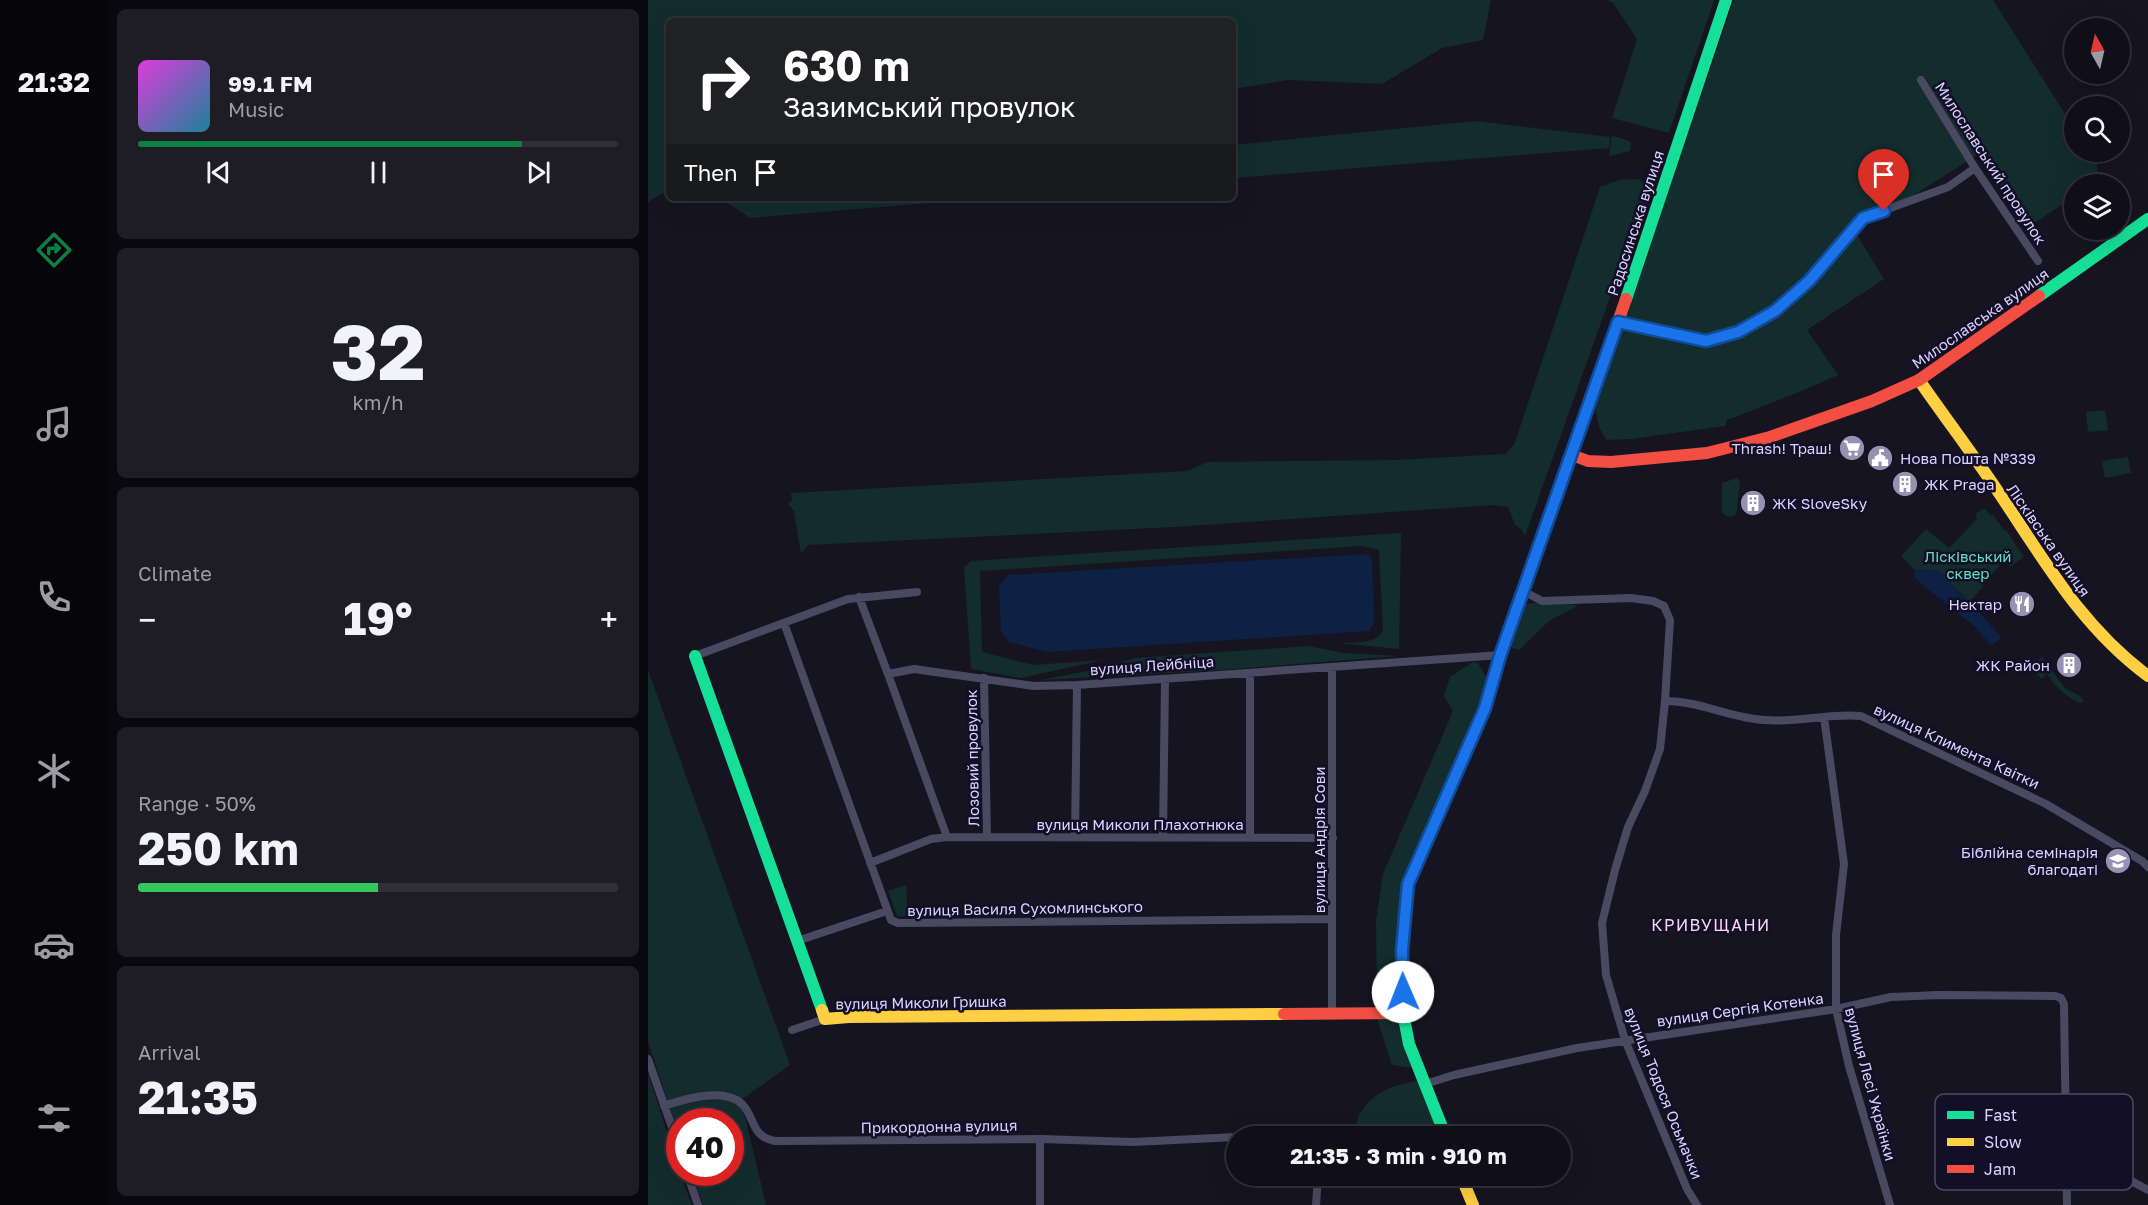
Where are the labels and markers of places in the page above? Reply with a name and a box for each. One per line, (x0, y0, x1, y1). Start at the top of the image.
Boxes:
pin (1858, 149, 1909, 211)
supermarket icon: Thrash! Траш! (1837, 433, 1867, 463)
place label: Thrash! Траш! (1732, 439, 1832, 457)
public building icon: Нова Пошта №339 (1865, 443, 1895, 473)
place label: Нова Пошта №339 (1900, 449, 2036, 467)
building icon: ЖК Praga (1890, 469, 1920, 499)
place label: ЖК Praga (1924, 475, 1994, 493)
building icon: ЖК SloveSky (1738, 488, 1768, 518)
place label: ЖК SloveSky (1772, 494, 1868, 512)
restaurant icon: Нектар (2007, 589, 2037, 619)
place label: Нектар (1949, 595, 2002, 613)
building icon: ЖК Район (2054, 650, 2084, 680)
place label: ЖК Район (1976, 656, 2050, 674)
place label: Біблійна семінарія благодаті (1961, 843, 2098, 878)
school or university icon: Біблійна семінарія благодаті (2103, 846, 2133, 876)

